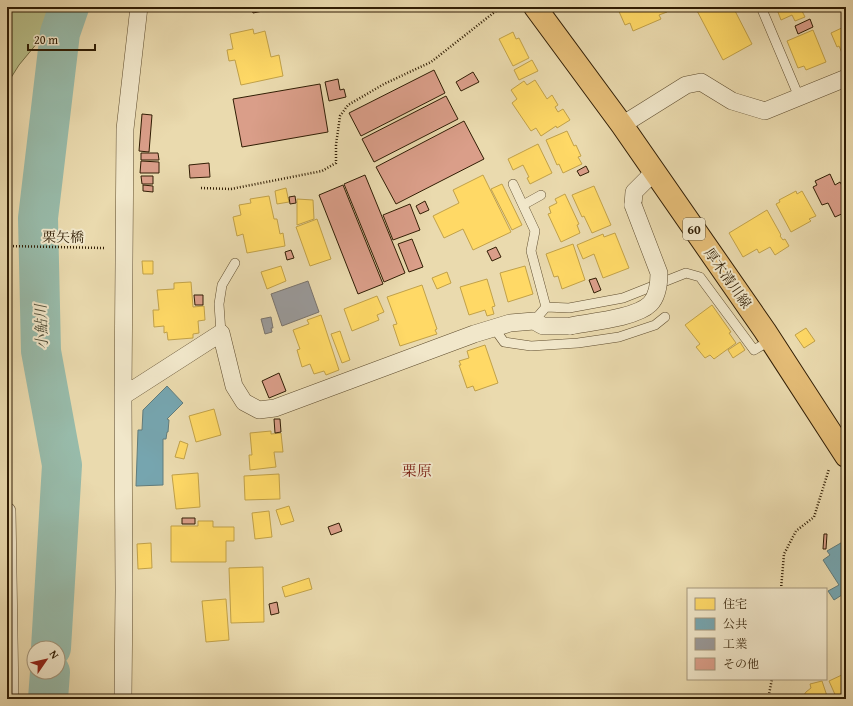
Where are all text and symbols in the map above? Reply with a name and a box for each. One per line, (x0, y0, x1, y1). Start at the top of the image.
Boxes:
scale bar (28, 26, 95, 52)
text: 20 m (34, 31, 58, 48)
road number: 60 (683, 218, 705, 240)
street label: 栗矢橋 (42, 227, 84, 247)
street label: 厚木清川線 (700, 244, 756, 312)
water label: 小鮎川 (30, 302, 52, 350)
district label: 栗原 (402, 460, 432, 481)
legend (687, 588, 827, 680)
text: 住宅 (723, 595, 747, 612)
text: 公共 (723, 615, 747, 632)
text: 工業 (723, 635, 747, 652)
north arrow (26, 640, 66, 680)
text: N (46, 647, 63, 662)
text: その他 (723, 655, 759, 672)

